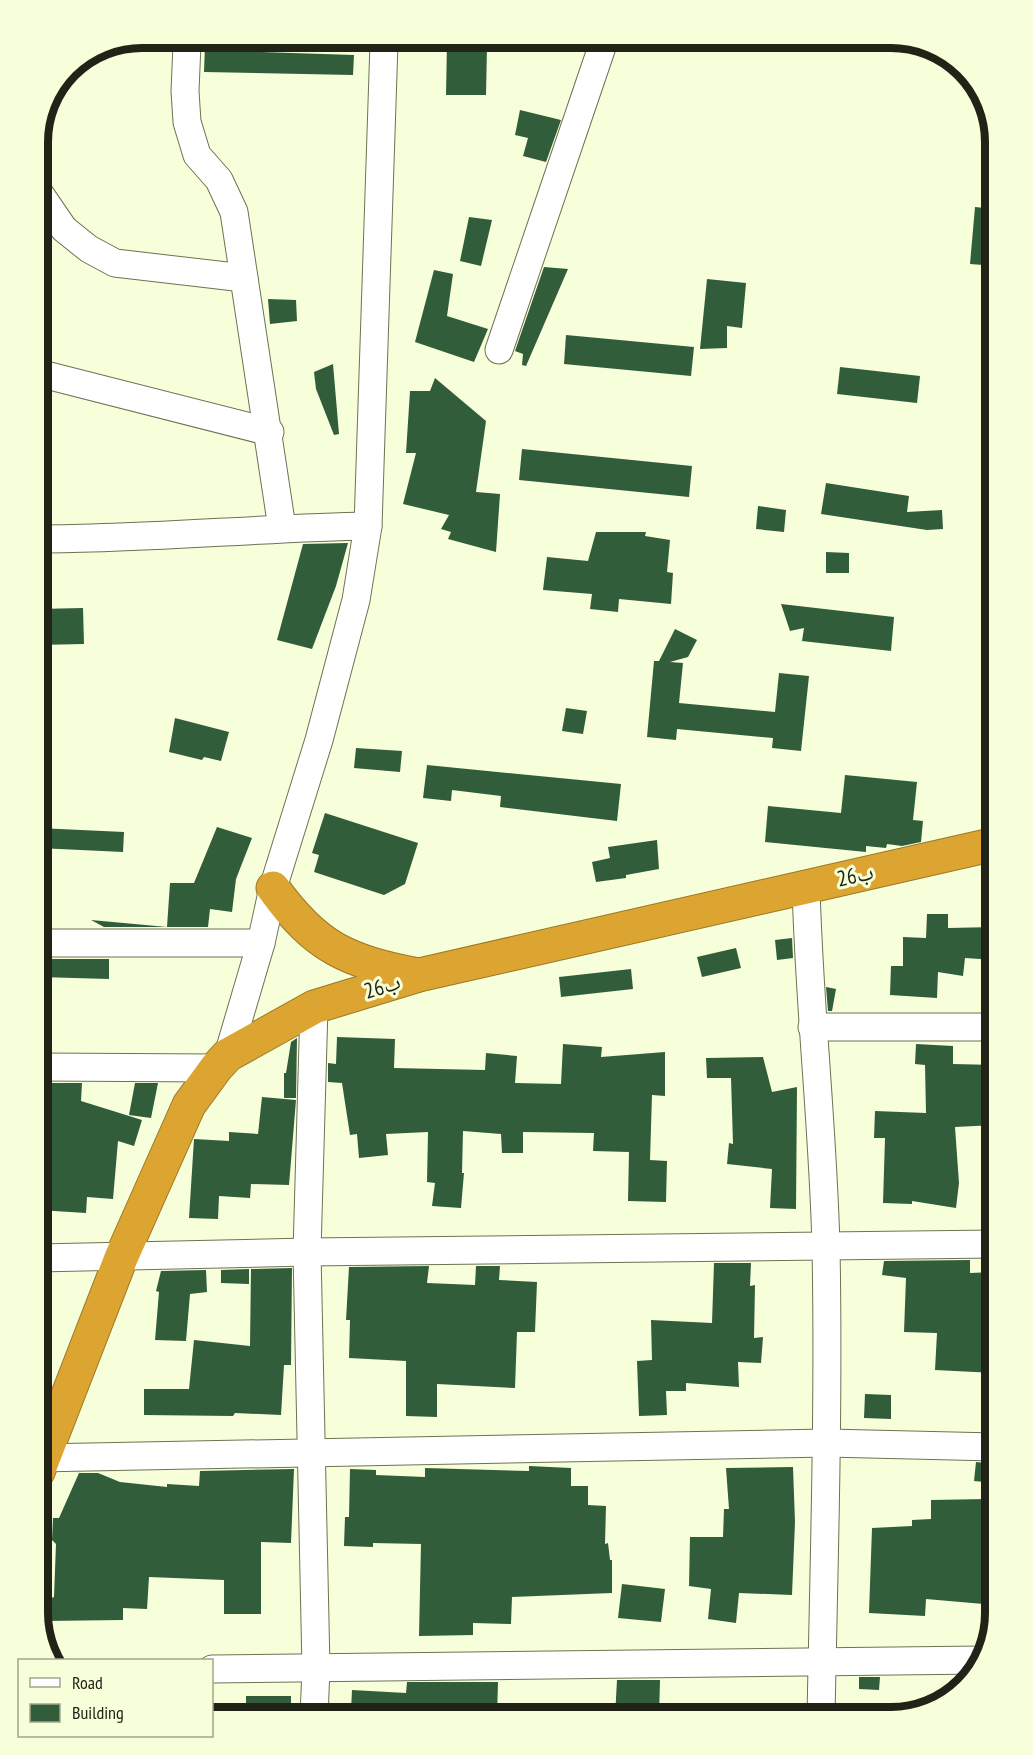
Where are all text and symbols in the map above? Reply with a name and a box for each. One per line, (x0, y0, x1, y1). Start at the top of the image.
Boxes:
street label: 26ب (834, 857, 876, 893)
street label: 26ب (360, 967, 404, 1005)
legend (18, 1659, 213, 1737)
text: Road (72, 1671, 103, 1694)
text: Building (72, 1701, 124, 1724)

